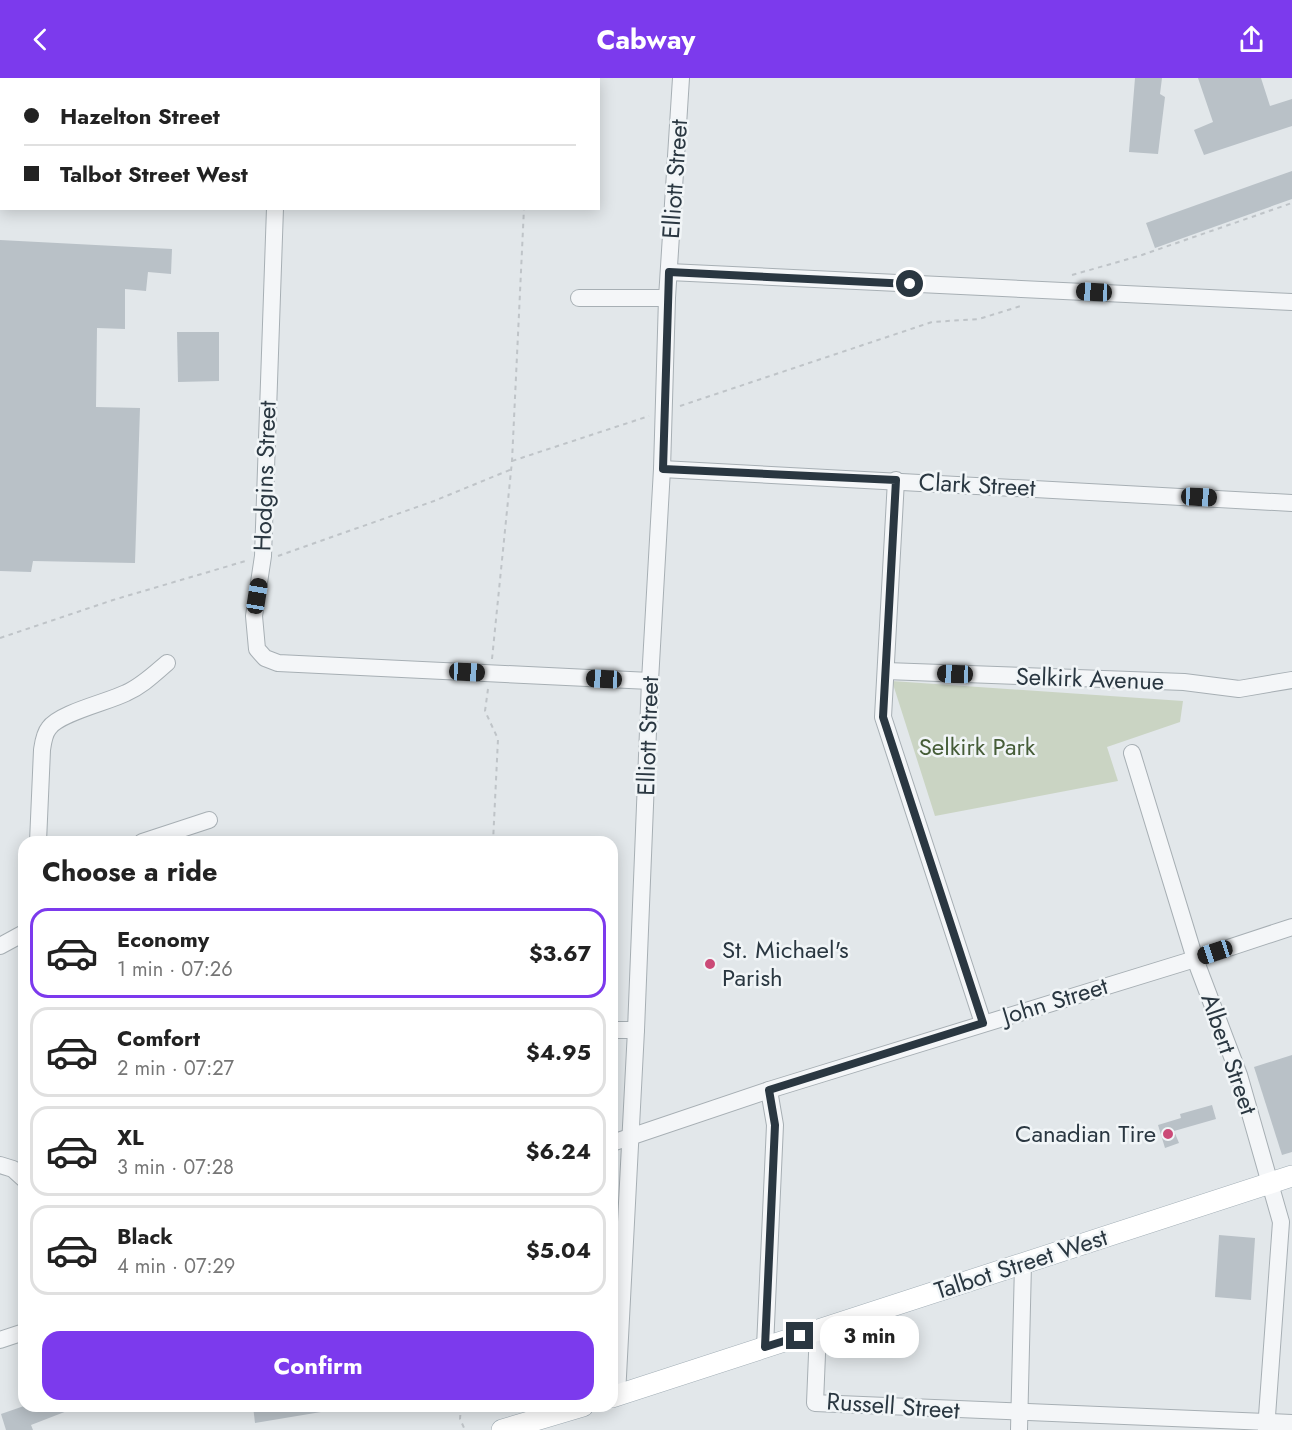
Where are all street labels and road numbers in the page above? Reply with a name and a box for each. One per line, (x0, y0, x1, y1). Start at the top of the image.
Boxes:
street label: Elliott Street (653, 118, 696, 240)
street label: Hodgins Street (244, 400, 285, 552)
street label: Clark Street (918, 464, 1036, 505)
street label: Selkirk Avenue (1015, 658, 1165, 699)
street label: Elliott Street (628, 675, 667, 796)
street label: John Street (995, 968, 1112, 1034)
street label: Albert Street (1192, 989, 1267, 1119)
street label: Talbot Street West (930, 1219, 1112, 1308)
street label: Russell Street (825, 1383, 961, 1428)

